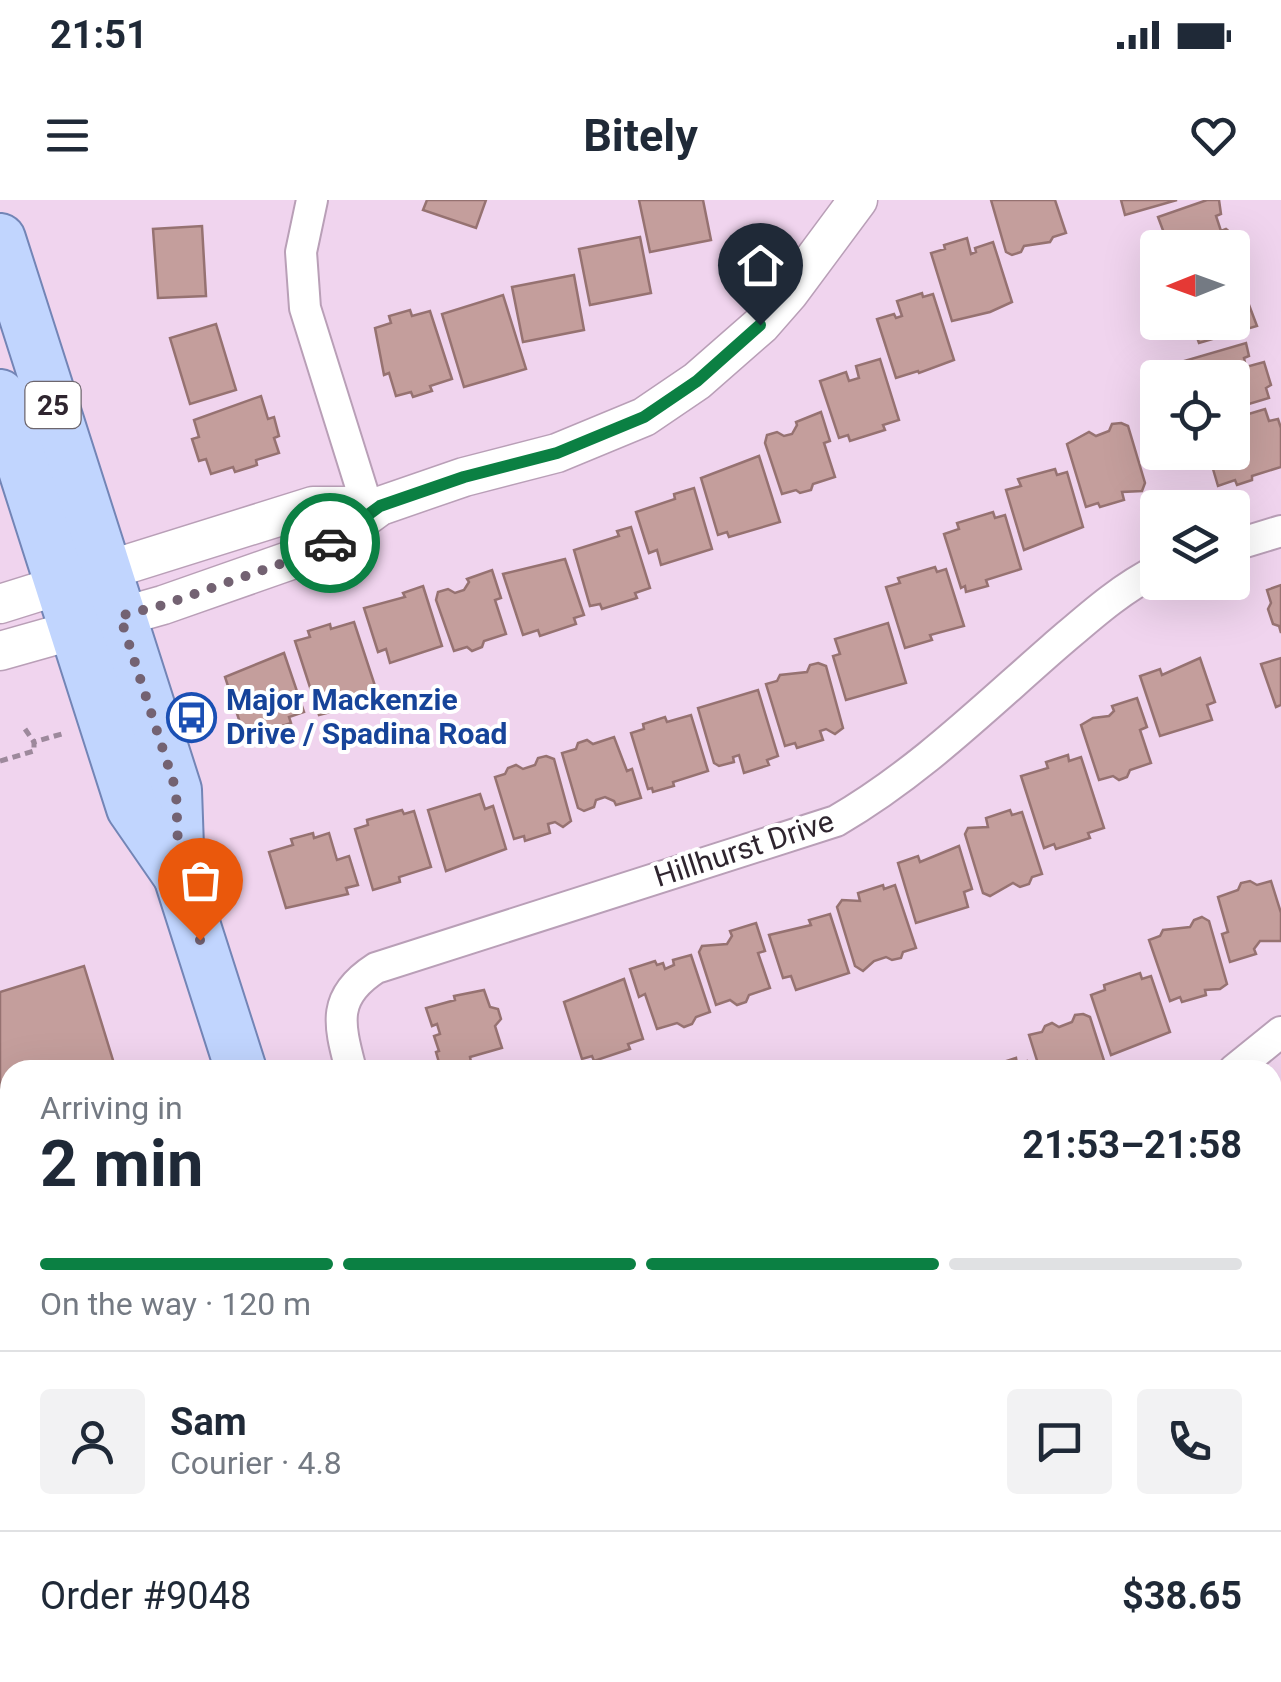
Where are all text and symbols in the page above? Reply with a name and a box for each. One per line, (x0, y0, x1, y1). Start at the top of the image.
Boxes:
text: 21:51 (50, 13, 148, 57)
icon: menu (40, 108, 95, 163)
icon: heart (1186, 108, 1241, 163)
text: Bitely (583, 109, 698, 162)
pin (718, 223, 803, 326)
north arrow (1140, 230, 1250, 340)
map controls (1140, 230, 1250, 600)
icon: home (733, 238, 788, 293)
button: locate (1140, 360, 1250, 470)
road number: 25 (26, 382, 80, 428)
button: layers (1140, 490, 1250, 600)
courier (280, 493, 380, 593)
icon: car (303, 516, 358, 571)
place label: Major Mackenzie Drive / Spadina Road (226, 682, 507, 751)
bus stop icon: Major Mackenzie Drive / Spadina Road (165, 691, 217, 743)
street label: Hillhurst Drive (650, 803, 838, 894)
pin (158, 838, 243, 941)
icon: bag (173, 853, 228, 908)
text: Arriving in (40, 1089, 183, 1127)
text: 21:53–21:58 (1022, 1123, 1242, 1167)
text: 2 min (40, 1126, 203, 1202)
text: On the way · 120 m (40, 1285, 311, 1323)
button: person (40, 1389, 145, 1494)
button: chat (1007, 1389, 1112, 1494)
button: phone (1137, 1389, 1242, 1494)
text: Sam (170, 1400, 247, 1444)
text: Courier · 4.8 (170, 1444, 342, 1482)
text: Order #9048 (40, 1574, 251, 1618)
text: $38.65 (1122, 1574, 1242, 1618)

